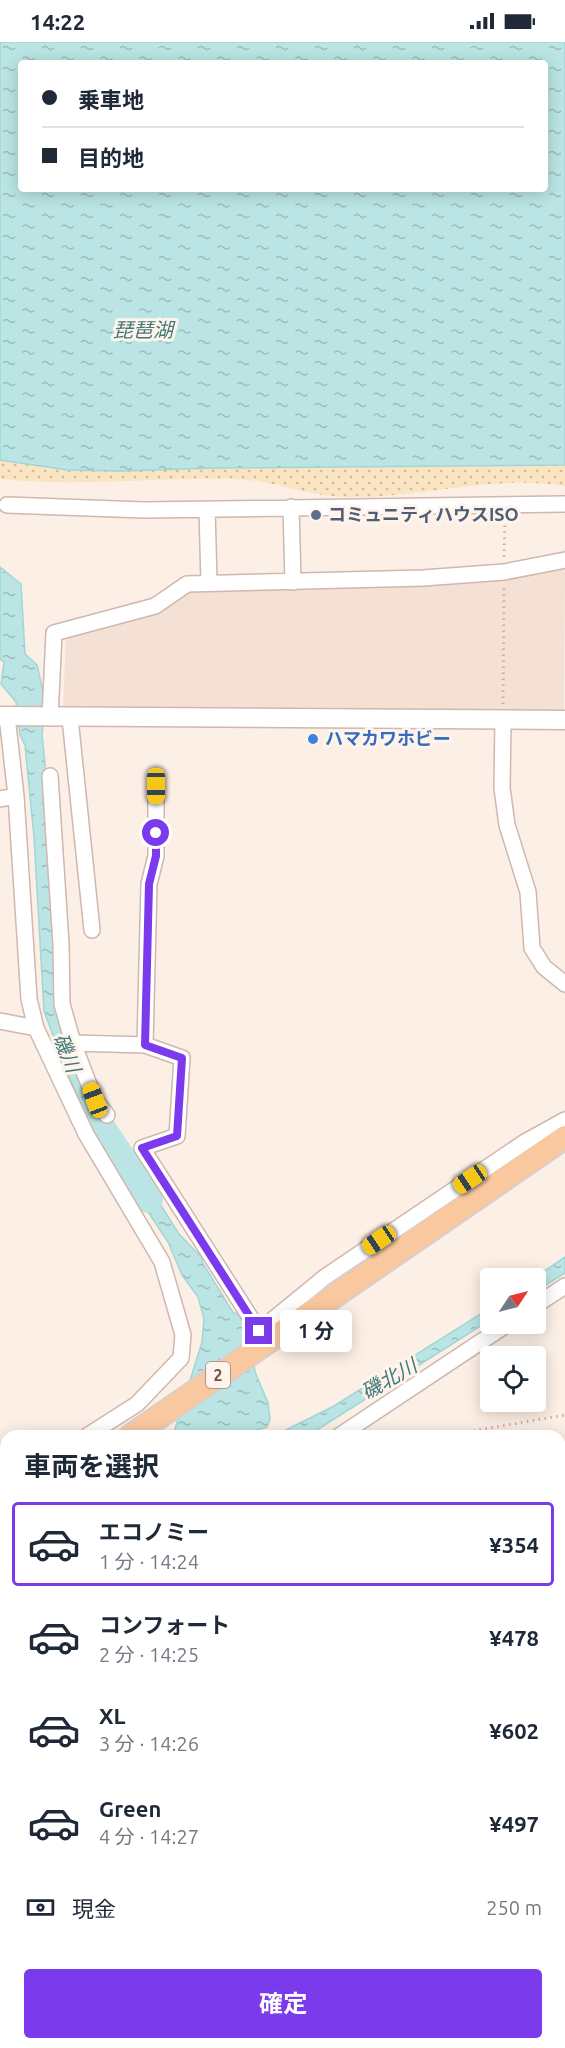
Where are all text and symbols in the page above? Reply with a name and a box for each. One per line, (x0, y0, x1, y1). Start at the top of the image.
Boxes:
text: 14:22 (30, 9, 85, 34)
text: 乗車地 (78, 87, 144, 112)
text: 目的地 (78, 145, 144, 170)
water label: 琵琶湖 (113, 318, 176, 341)
place label: コミュニティハウスISO (328, 504, 519, 524)
marker: コミュニティハウスISO (309, 508, 323, 522)
place label: ハマカワホビー (325, 728, 451, 748)
marker: ハマカワホビー (306, 732, 320, 746)
car (147, 768, 165, 804)
route start (142, 819, 169, 846)
water label: 磯川 (49, 1030, 86, 1078)
car (80, 1080, 110, 1120)
car (450, 1161, 490, 1197)
car (359, 1222, 399, 1258)
north arrow (480, 1268, 546, 1334)
map controls (480, 1268, 546, 1412)
callout: 1 分 (280, 1310, 352, 1352)
route end (245, 1317, 272, 1344)
text: 1 分 (298, 1319, 334, 1342)
button: locate (480, 1346, 546, 1412)
water label: 磯北川 (357, 1353, 422, 1404)
road number: 2 (206, 1362, 230, 1388)
text: 車両を選択 (24, 1451, 159, 1481)
icon: car (27, 1517, 81, 1571)
text: エコノミー (99, 1519, 209, 1544)
text: ¥354 (489, 1532, 539, 1557)
text: 1 分 · 14:24 (99, 1550, 199, 1573)
icon: car (27, 1610, 81, 1664)
text: コンフォート (99, 1612, 230, 1637)
text: ¥478 (489, 1625, 539, 1650)
text: 2 分 · 14:25 (99, 1643, 199, 1666)
icon: car (27, 1703, 81, 1757)
text: XL (99, 1703, 126, 1728)
text: ¥602 (489, 1718, 539, 1743)
text: 3 分 · 14:26 (99, 1732, 199, 1755)
icon: car (27, 1796, 81, 1850)
text: Green (99, 1796, 161, 1821)
text: ¥497 (489, 1811, 539, 1836)
text: 4 分 · 14:27 (99, 1825, 199, 1848)
icon: cash (24, 1891, 57, 1924)
text: 現金 (72, 1896, 116, 1921)
text: 250 m (486, 1896, 542, 1919)
button: 確定 (24, 1969, 542, 2038)

